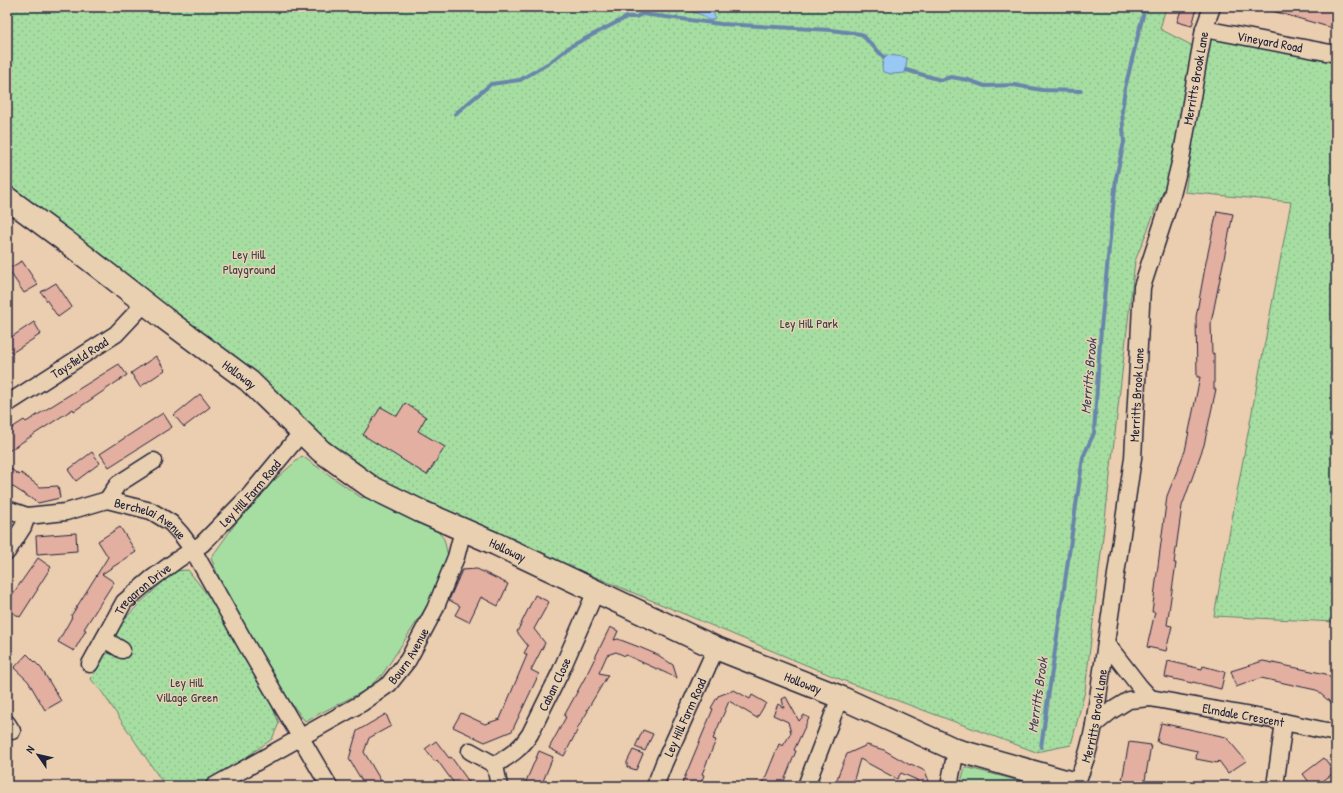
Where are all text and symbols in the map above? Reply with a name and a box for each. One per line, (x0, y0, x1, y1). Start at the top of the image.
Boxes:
street label: Vineyard Road (1236, 26, 1304, 56)
street label: Merritts Brook Lane (1178, 30, 1212, 126)
park label: Ley Hill Playground (223, 245, 275, 278)
park label: Ley Hill Park (780, 314, 839, 332)
street label: Taysfield Road (47, 332, 112, 383)
water label: Merritts Brook (1075, 336, 1101, 415)
street label: Merritts Brook Lane (1125, 347, 1148, 442)
street label: Holloway (219, 355, 261, 393)
street label: Ley Hill Farm Road (215, 456, 285, 530)
street label: Berchelai Avenue (112, 493, 191, 543)
street label: Holloway (487, 533, 530, 566)
street label: Tregaron Drive (110, 559, 174, 618)
street label: Bourn Avenue (383, 624, 433, 688)
street label: Caban Close (534, 655, 575, 714)
water label: Merritts Brook (1022, 655, 1052, 734)
street label: Holloway (782, 667, 825, 698)
street label: Merritts Brook Lane (1076, 668, 1111, 765)
park label: Ley Hill Village Green (156, 673, 218, 706)
street label: Ley Hill Farm Road (659, 675, 710, 759)
street label: Elmdale Crescent (1201, 699, 1286, 731)
north arrow (18, 735, 58, 775)
text: N (22, 743, 37, 756)

